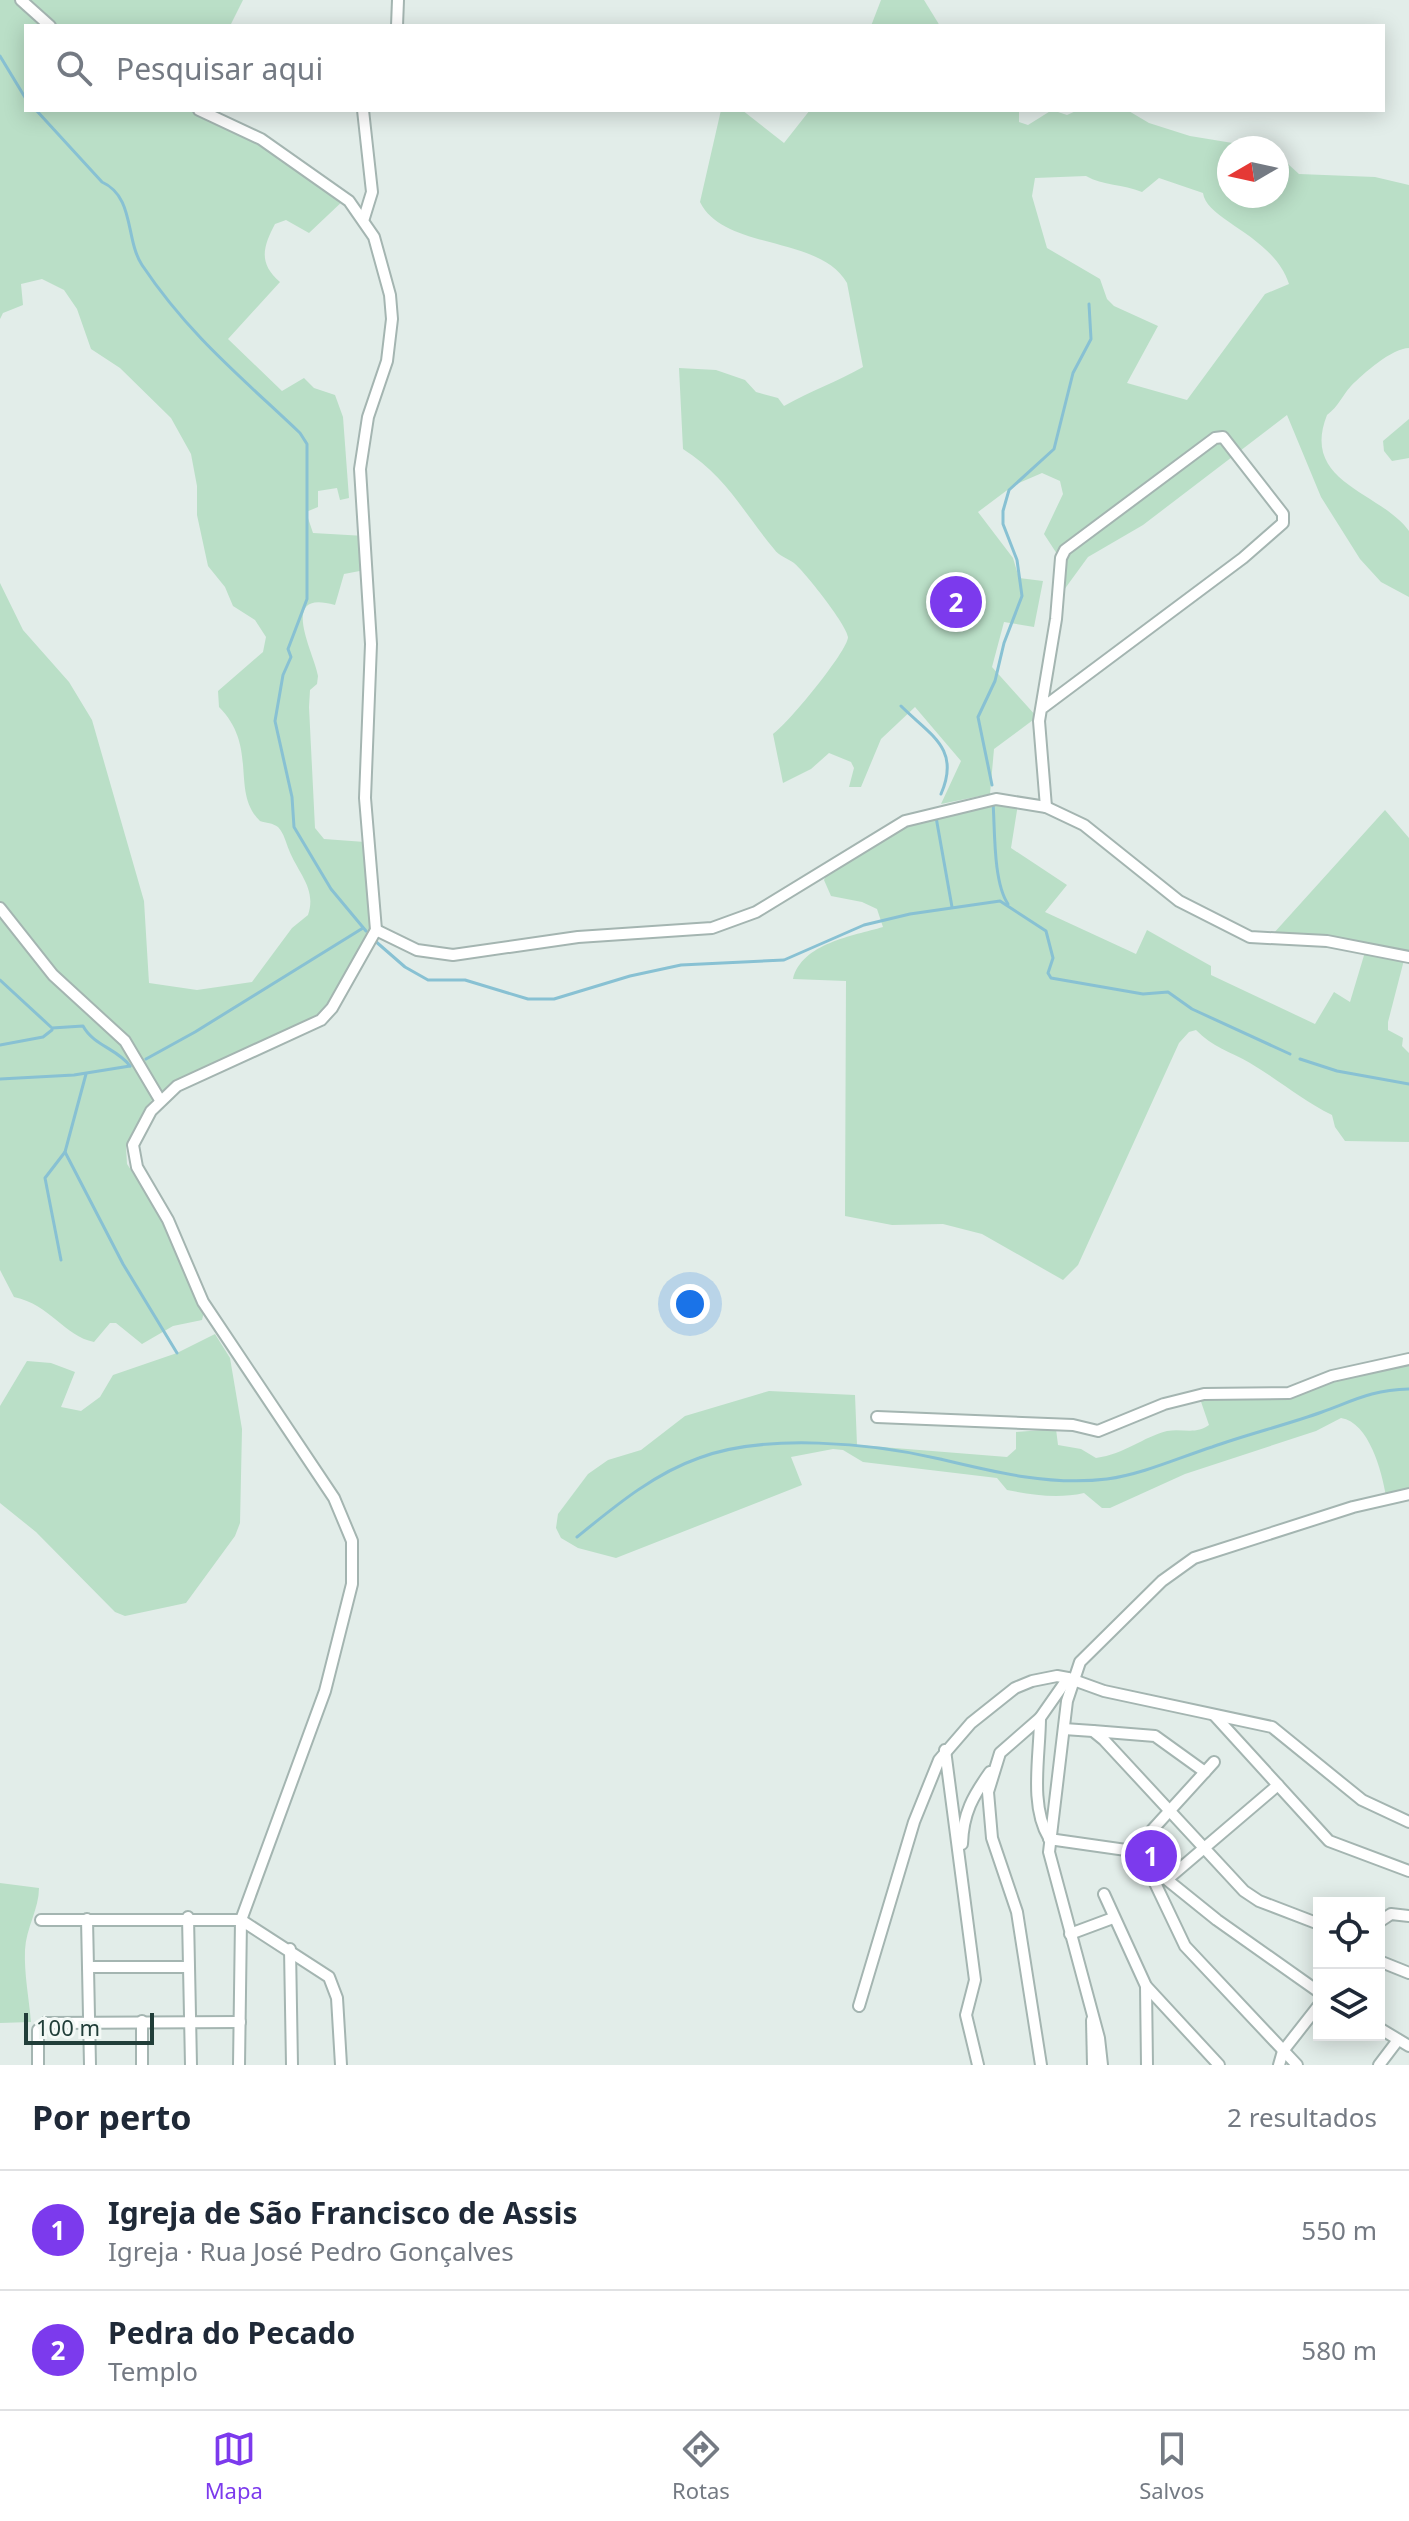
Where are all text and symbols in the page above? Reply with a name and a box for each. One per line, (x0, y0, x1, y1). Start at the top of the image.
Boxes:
search box (24, 24, 1385, 112)
icon: search (52, 46, 96, 90)
text: Pesquisar aqui (116, 48, 323, 89)
north arrow (1217, 136, 1289, 208)
pin: 2 (930, 572, 982, 632)
your location (670, 1284, 710, 1324)
pin: 1 (1125, 1826, 1177, 1886)
map controls (1313, 1897, 1385, 2041)
button: locate (1313, 1897, 1385, 1969)
button: layers (1313, 1969, 1385, 2041)
scale bar (24, 2009, 154, 2045)
text: 100 m (36, 2012, 100, 2042)
text: Por perto (32, 2094, 191, 2140)
text: 2 resultados (1227, 2099, 1377, 2135)
text: Igreja de São Francisco de Assis (108, 2192, 578, 2233)
text: 1 (51, 2212, 65, 2248)
text: 550 m (1301, 2212, 1377, 2248)
text: Igreja · Rua José Pedro Gonçalves (108, 2233, 514, 2269)
text: Pedra do Pecado (108, 2312, 355, 2353)
text: 2 (51, 2332, 65, 2368)
text: 580 m (1301, 2332, 1377, 2368)
text: Templo (108, 2353, 198, 2389)
tab: Mapa (205, 2427, 263, 2505)
tab: Rotas (672, 2427, 730, 2505)
tab: Salvos (1139, 2427, 1204, 2505)

